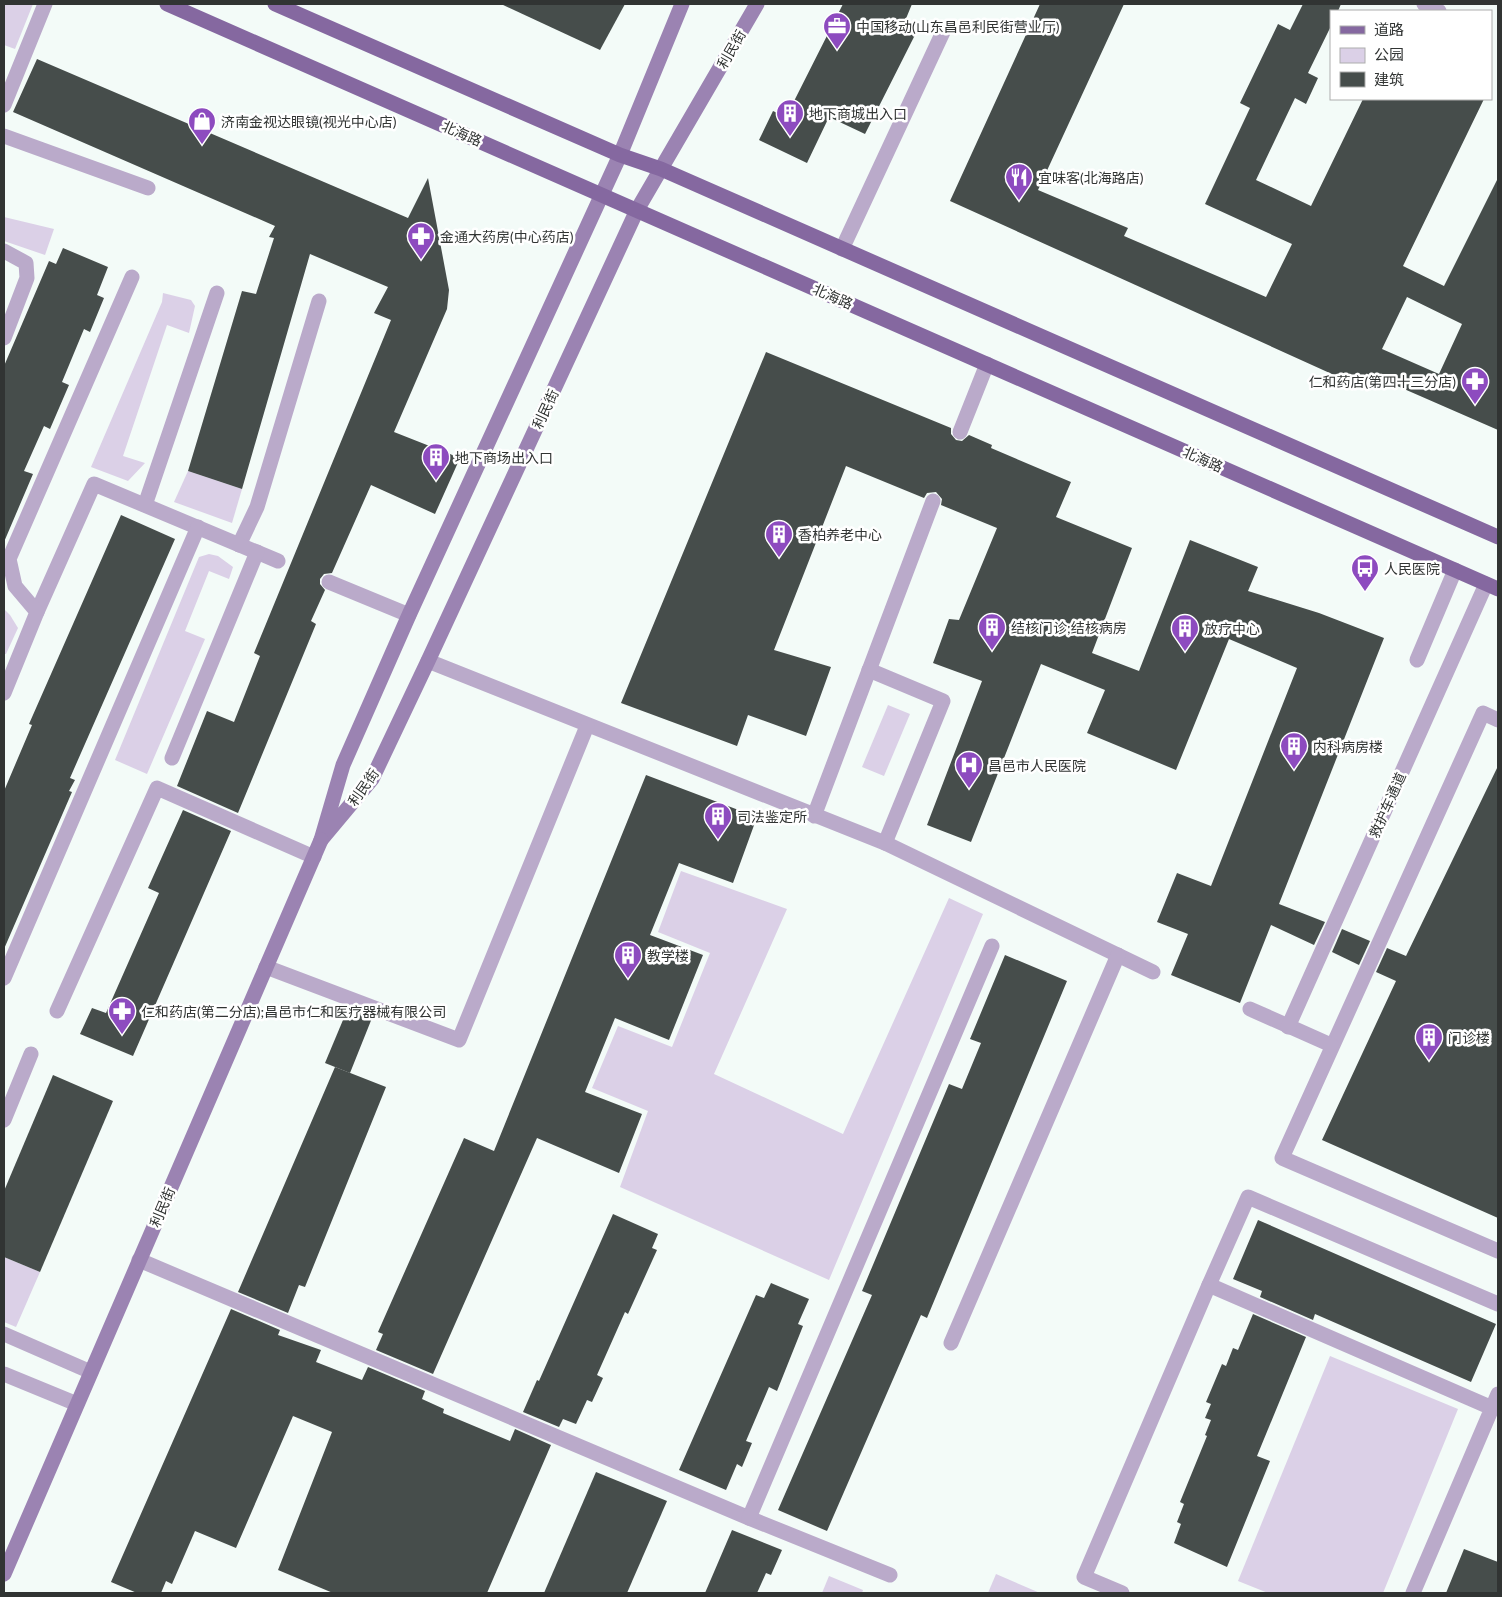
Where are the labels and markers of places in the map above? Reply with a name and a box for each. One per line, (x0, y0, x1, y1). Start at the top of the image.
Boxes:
office icon: 中国移动(山东昌邑利民街营业厅) (822, 11, 852, 50)
place label: 中国移动(山东昌邑利民街营业厅) (856, 18, 1060, 35)
building icon: 地下商城出入口 (775, 98, 805, 137)
place label: 地下商城出入口 (809, 105, 907, 122)
shop icon: 济南金视达眼镜(视光中心店) (187, 106, 217, 145)
place label: 济南金视达眼镜(视光中心店) (221, 113, 397, 130)
restaurant icon: 宜味客(北海路店) (1004, 162, 1034, 201)
place label: 宜味客(北海路店) (1038, 169, 1144, 186)
pharmacy icon: 金通大药房(中心药店) (406, 221, 436, 260)
place label: 金通大药房(中心药店) (440, 228, 574, 245)
pharmacy icon: 仁和药店(第四十三分店) (1460, 366, 1490, 405)
place label: 仁和药店(第四十三分店) (1309, 373, 1456, 390)
building icon: 地下商场出入口 (421, 442, 451, 481)
place label: 地下商场出入口 (455, 449, 553, 466)
building icon: 香柏养老中心 (764, 519, 794, 558)
place label: 香柏养老中心 (798, 526, 882, 543)
bus stop icon: 人民医院 (1350, 553, 1380, 592)
place label: 人民医院 (1384, 560, 1440, 577)
building icon: 结核门诊;结核病房 (977, 612, 1007, 651)
building icon: 放疗中心 (1170, 613, 1200, 652)
place label: 结核门诊;结核病房 (1011, 619, 1127, 636)
place label: 放疗中心 (1204, 620, 1260, 637)
building icon: 内科病房楼 (1279, 731, 1309, 770)
place label: 内科病房楼 (1313, 738, 1383, 755)
hospital icon: 昌邑市人民医院 (954, 750, 984, 789)
place label: 昌邑市人民医院 (988, 757, 1086, 774)
building icon: 司法鉴定所 (703, 801, 733, 840)
place label: 司法鉴定所 (737, 808, 807, 825)
building icon: 教学楼 (613, 940, 643, 979)
place label: 教学楼 (647, 947, 689, 964)
pharmacy icon: 仁和药店(第二分店);昌邑市仁和医疗器械有限公司 (107, 996, 137, 1035)
place label: 仁和药店(第二分店);昌邑市仁和医疗器械有限公司 (141, 1003, 446, 1020)
building icon: 门诊楼 (1414, 1022, 1444, 1061)
place label: 门诊楼 (1448, 1029, 1490, 1046)

